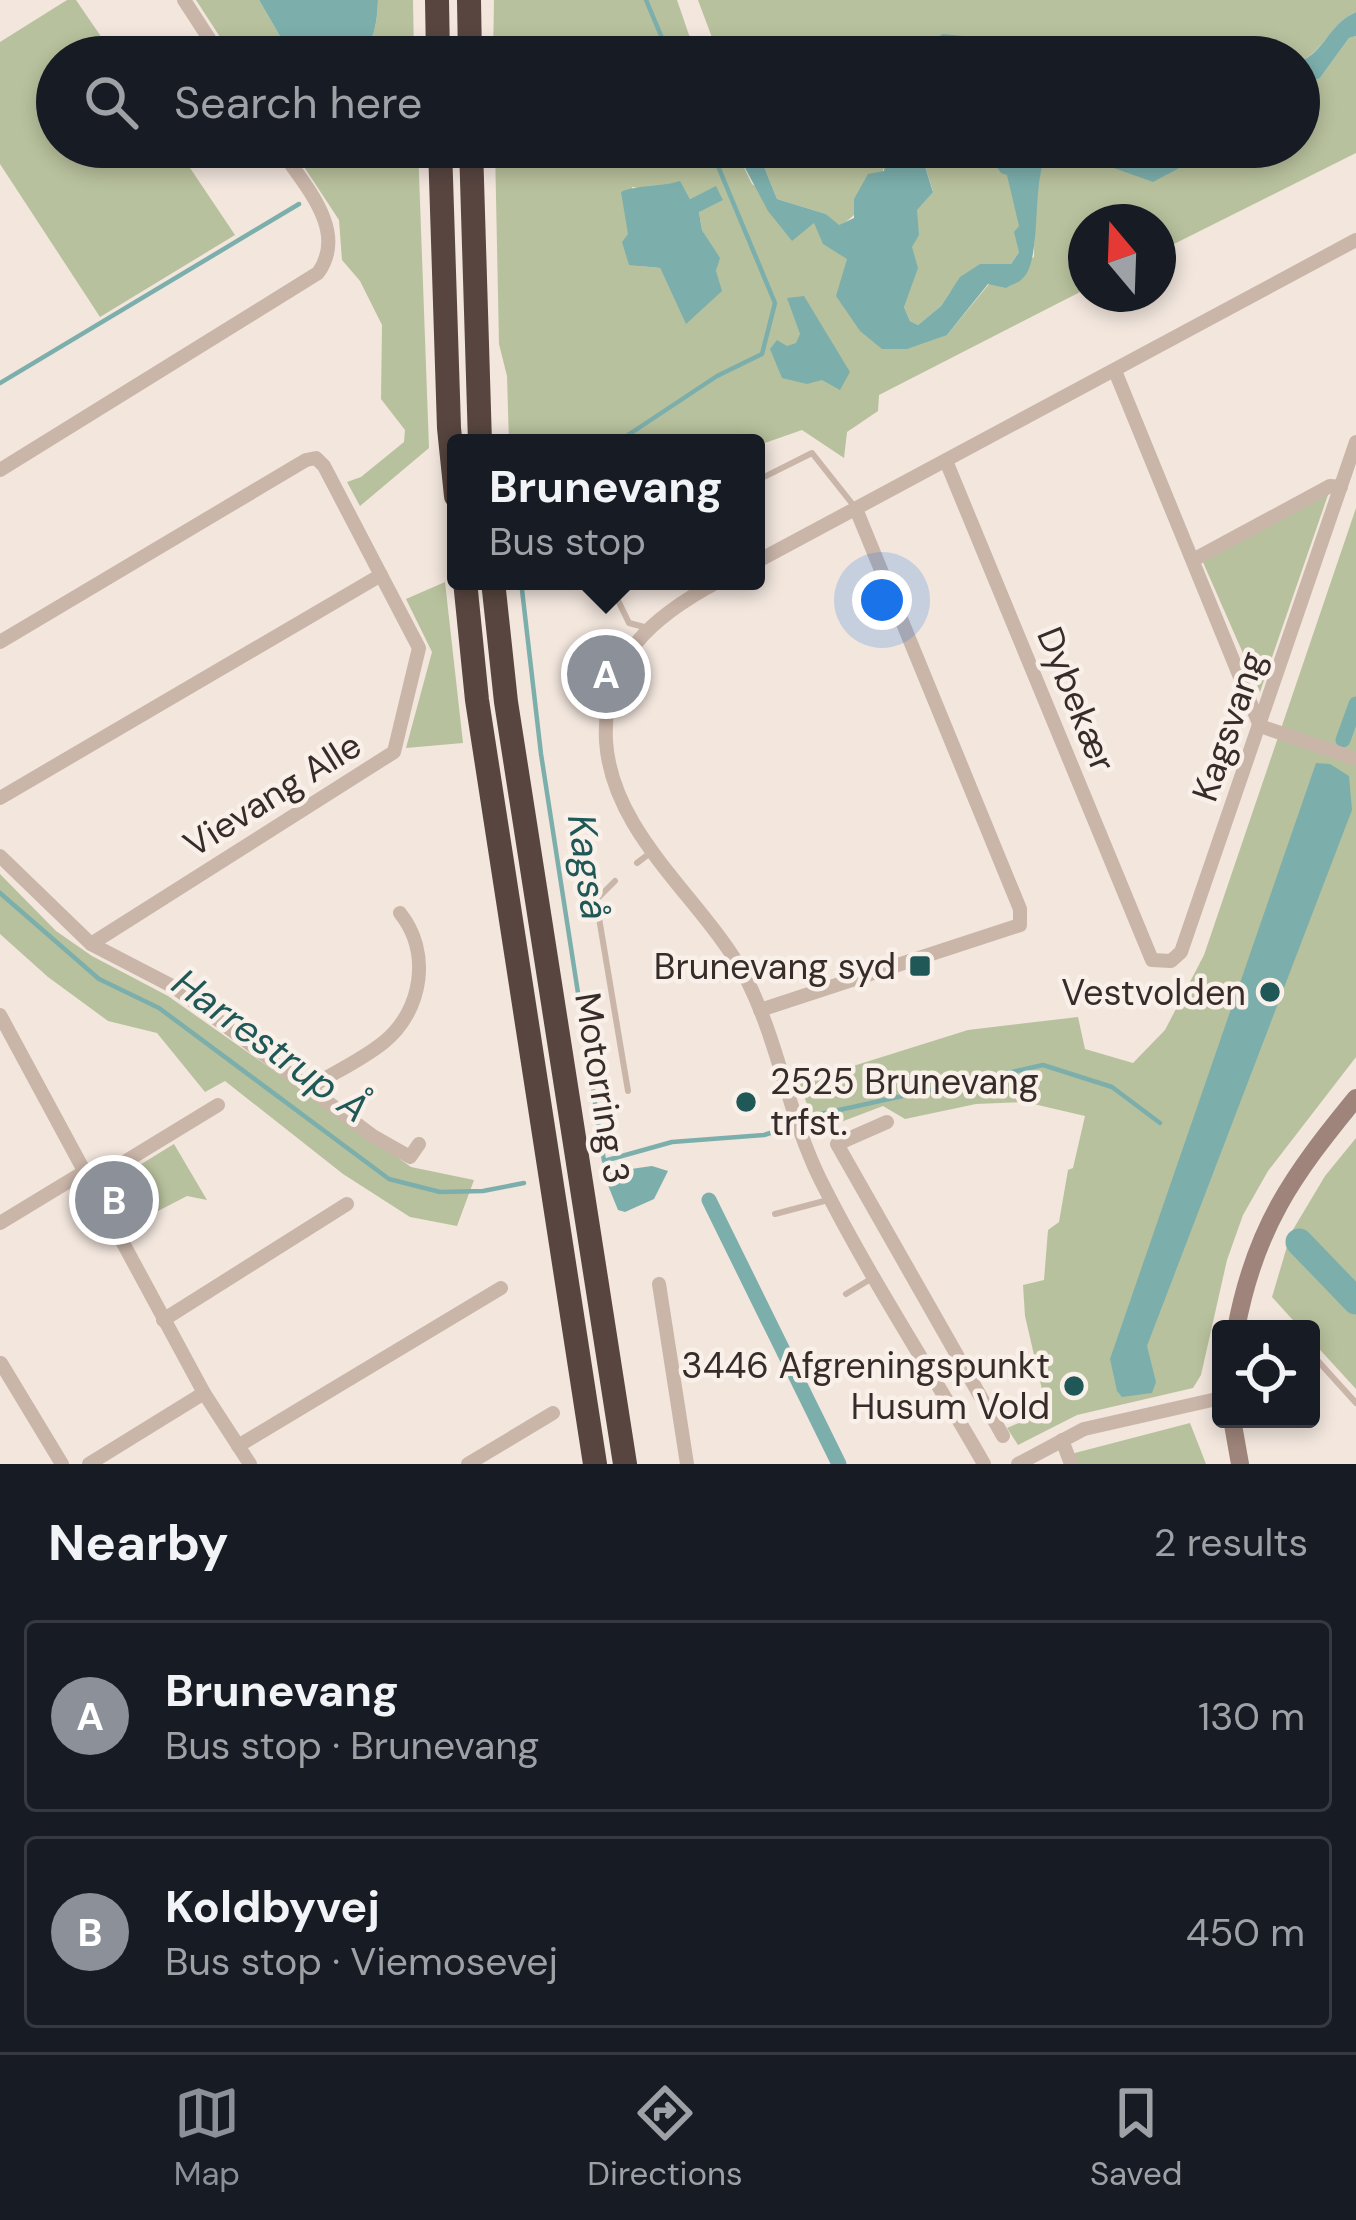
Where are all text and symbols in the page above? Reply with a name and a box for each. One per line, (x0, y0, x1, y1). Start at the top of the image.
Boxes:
search box (36, 36, 1320, 168)
icon: search (78, 69, 144, 135)
text: Search here (174, 73, 422, 132)
north arrow (1068, 204, 1176, 312)
popup (447, 434, 765, 590)
text: Brunevang (489, 457, 723, 516)
text: Bus stop (489, 516, 646, 567)
your location (852, 570, 912, 630)
street label: Dybekær (1026, 620, 1127, 778)
pin: A (567, 629, 645, 719)
street label: Kagsvang (1181, 645, 1276, 807)
street label: Vievang Alle (175, 721, 370, 868)
water label: Kagså (556, 811, 621, 923)
place label: Brunevang syd (654, 943, 896, 990)
marker: Brunevang syd (907, 953, 933, 979)
water label: Harrestrup Å (162, 957, 379, 1134)
place label: Vestvolden (1061, 969, 1246, 1016)
marker: Vestvolden (1257, 979, 1283, 1005)
street label: Motorring 3 (564, 989, 641, 1187)
place label: 2525 Brunevang trfst. (770, 1058, 1039, 1146)
marker: 2525 Brunevang trfst. (733, 1089, 759, 1115)
pin: B (75, 1155, 153, 1245)
map controls (1212, 1320, 1320, 1428)
button: locate (1212, 1320, 1320, 1428)
place label: 3446 Afgreningspunkt Husum Vold (681, 1342, 1050, 1430)
marker: 3446 Afgreningspunkt Husum Vold (1061, 1373, 1087, 1399)
text: Nearby (48, 1509, 229, 1576)
text: 2 results (1154, 1517, 1308, 1568)
text: Brunevang (165, 1661, 399, 1720)
text: A (76, 1691, 104, 1742)
text: 130 m (1198, 1691, 1305, 1742)
text: Bus stop · Brunevang (165, 1720, 539, 1771)
text: Koldbyvej (165, 1877, 380, 1936)
text: B (78, 1907, 102, 1958)
text: 450 m (1186, 1907, 1305, 1958)
text: Bus stop · Viemosevej (165, 1936, 558, 1987)
tab: Map (174, 2080, 240, 2195)
tab: Directions (587, 2080, 743, 2195)
tab: Saved (1090, 2080, 1182, 2195)

